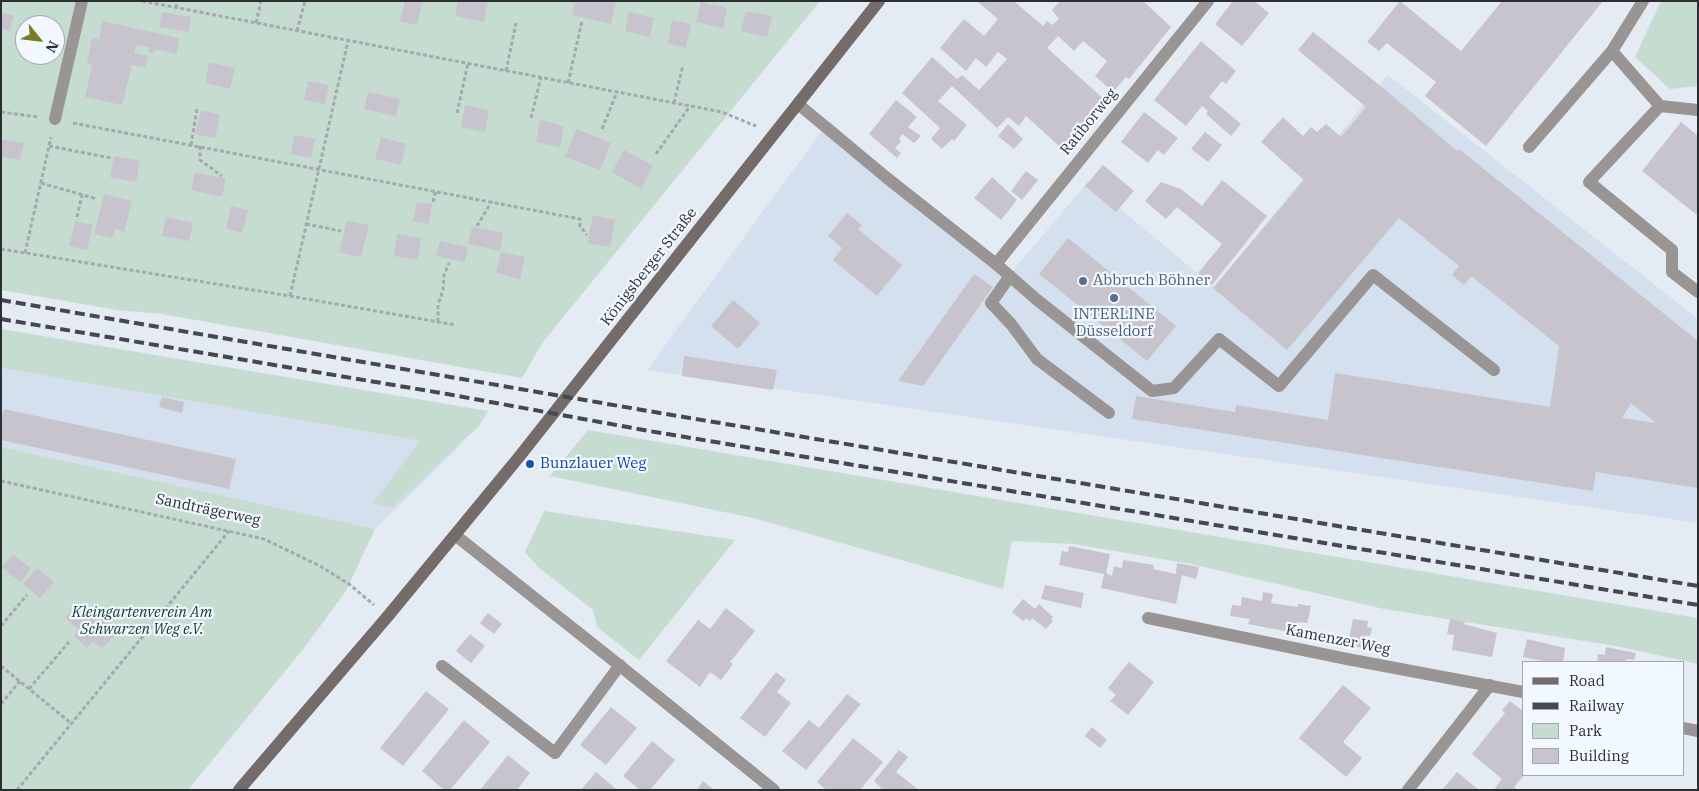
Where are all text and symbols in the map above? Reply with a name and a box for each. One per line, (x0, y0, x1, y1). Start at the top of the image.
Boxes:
north arrow (15, 15, 65, 65)
text: N (42, 38, 63, 56)
street label: Ratiborweg (1057, 85, 1121, 159)
street label: Königsberger Straße (597, 204, 701, 330)
place label: Abbruch Böhner (1093, 272, 1210, 290)
marker: Abbruch Böhner (1077, 275, 1089, 287)
marker: INTERLINE Düsseldorf (1108, 292, 1120, 304)
place label: INTERLINE Düsseldorf (1073, 306, 1155, 341)
place label: Bunzlauer Weg (540, 455, 646, 473)
marker: Bunzlauer Weg (524, 458, 536, 470)
street label: Sandträgerweg (154, 490, 262, 530)
park label: Kleingartenverein Am Schwarzen Weg e.V. (72, 604, 212, 639)
street label: Kamenzer Weg (1284, 621, 1392, 659)
legend (1522, 661, 1684, 776)
text: Road (1569, 671, 1605, 690)
text: Railway (1569, 696, 1624, 715)
text: Park (1569, 721, 1602, 740)
text: Building (1569, 746, 1629, 765)

